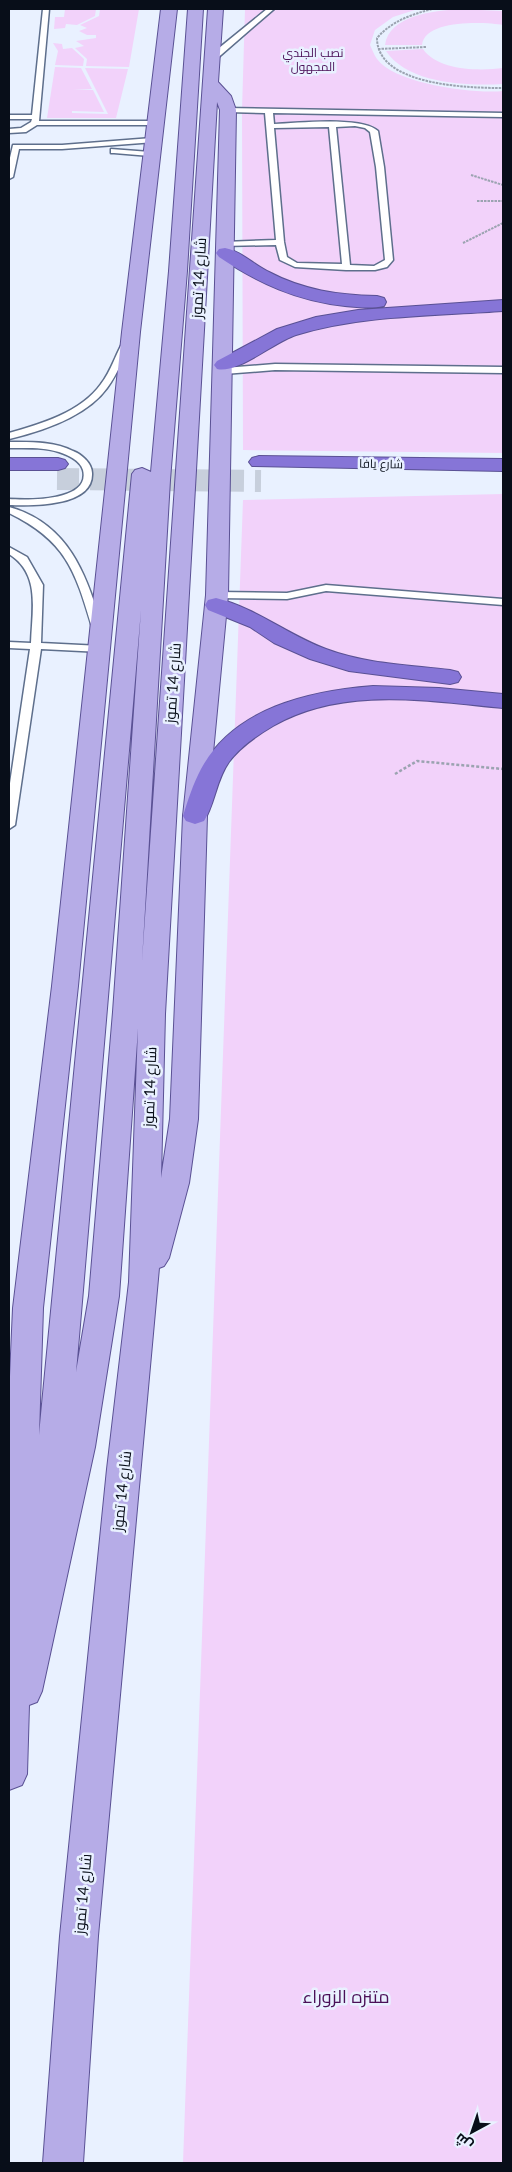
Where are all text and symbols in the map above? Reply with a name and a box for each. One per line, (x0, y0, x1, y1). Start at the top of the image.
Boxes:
park label: نصب الجندي المجهول (283, 45, 343, 74)
street label: شارع 14 تموز (187, 237, 212, 320)
street label: شارع يافا (359, 456, 403, 472)
street label: شارع 14 تموز (160, 642, 187, 725)
street label: شارع 14 تموز (139, 1046, 162, 1129)
street label: شارع 14 تموز (108, 1450, 137, 1533)
street label: شارع 14 تموز (69, 1853, 97, 1936)
park label: متنزه الزوراء (302, 1985, 390, 2008)
north arrow (447, 2107, 497, 2157)
text: ش (451, 2129, 476, 2155)

